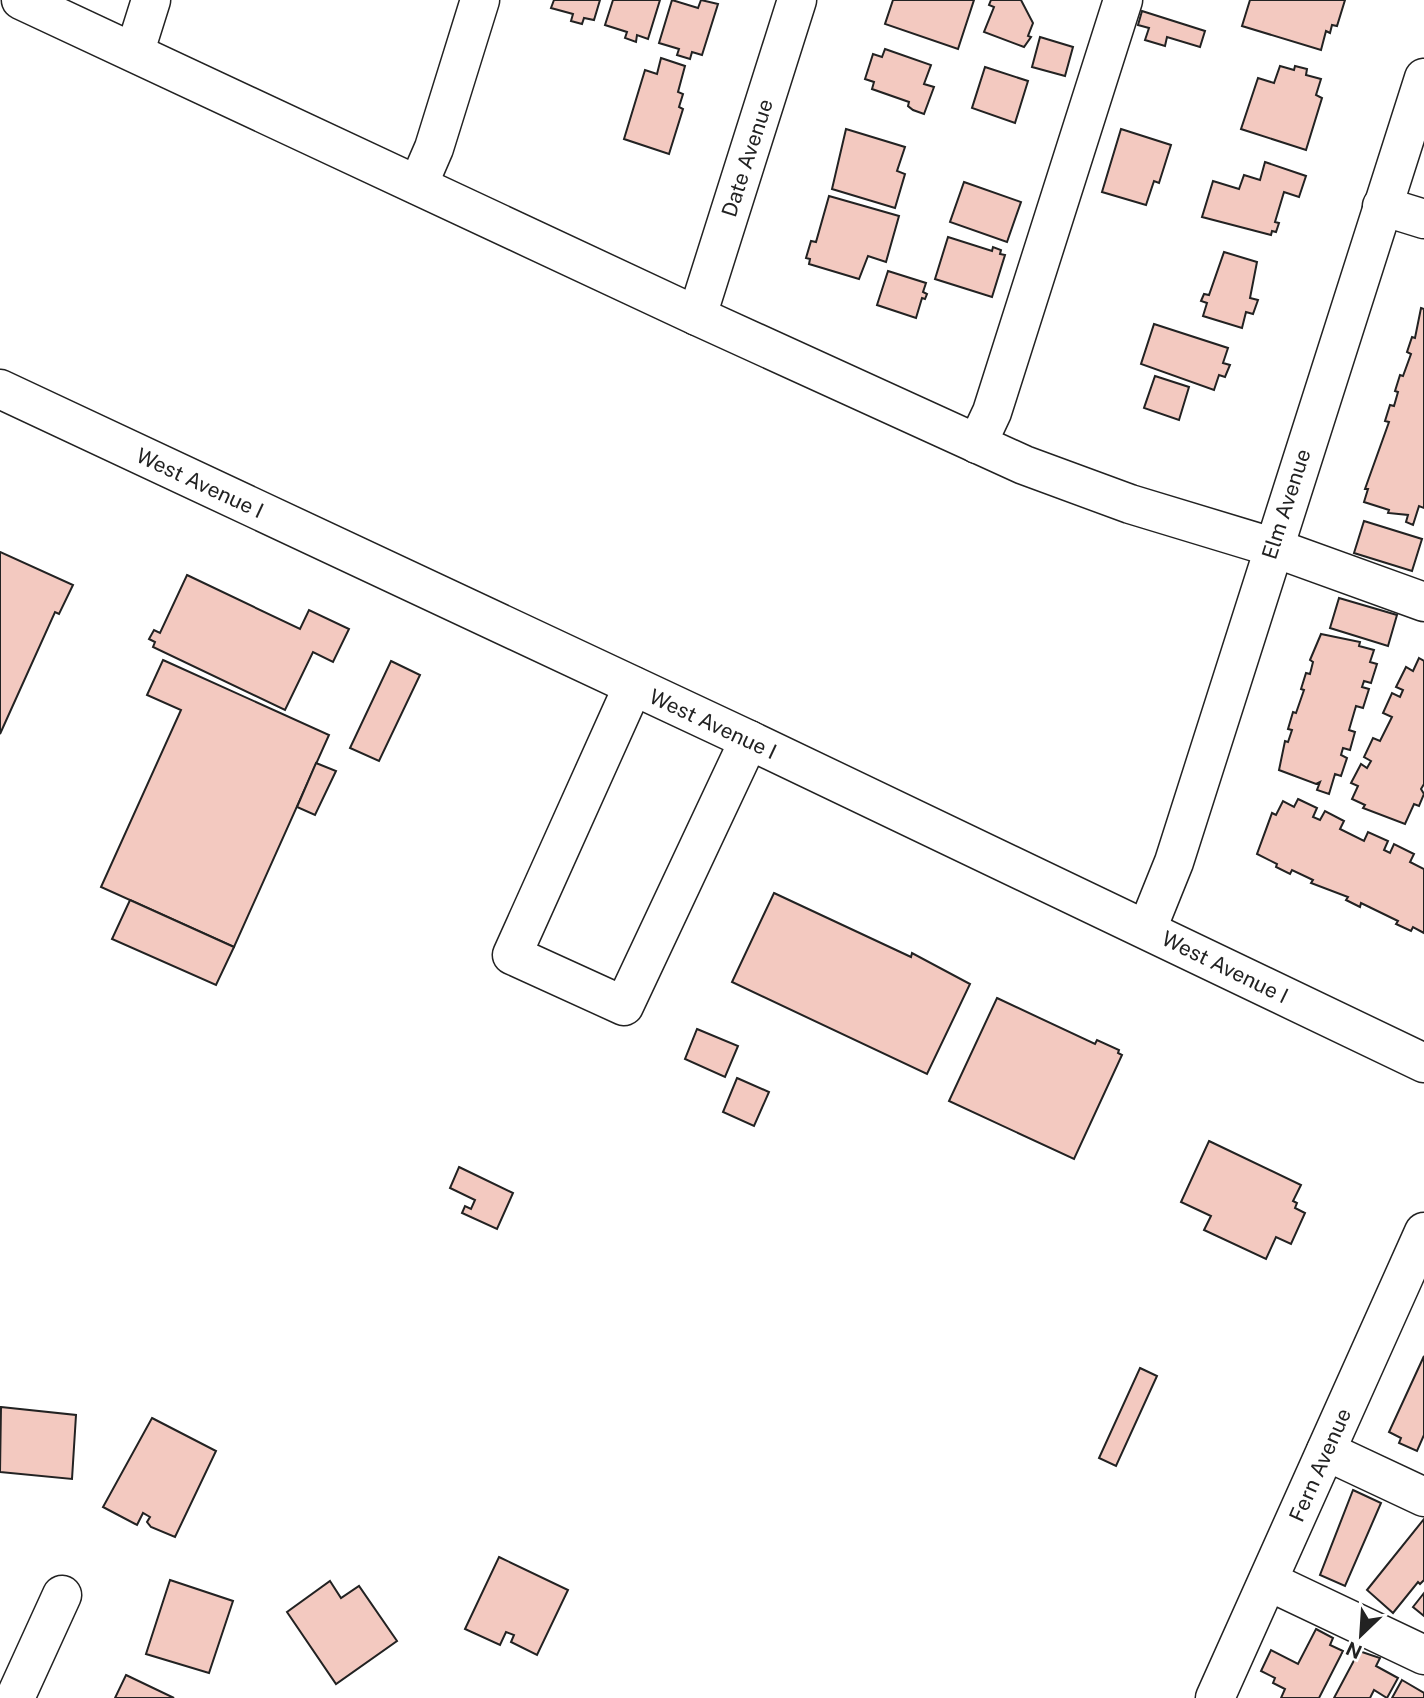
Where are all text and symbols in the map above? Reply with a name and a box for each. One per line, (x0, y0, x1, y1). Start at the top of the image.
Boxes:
street label: Date Avenue (716, 96, 778, 220)
street label: West Avenue I (132, 443, 268, 523)
street label: Elm Avenue (1256, 446, 1316, 562)
street label: West Avenue I (645, 684, 781, 764)
street label: West Avenue I (1158, 926, 1292, 1008)
street label: Fern Avenue (1284, 1404, 1356, 1526)
north arrow (1326, 1600, 1396, 1670)
text: N (1342, 1637, 1365, 1664)

